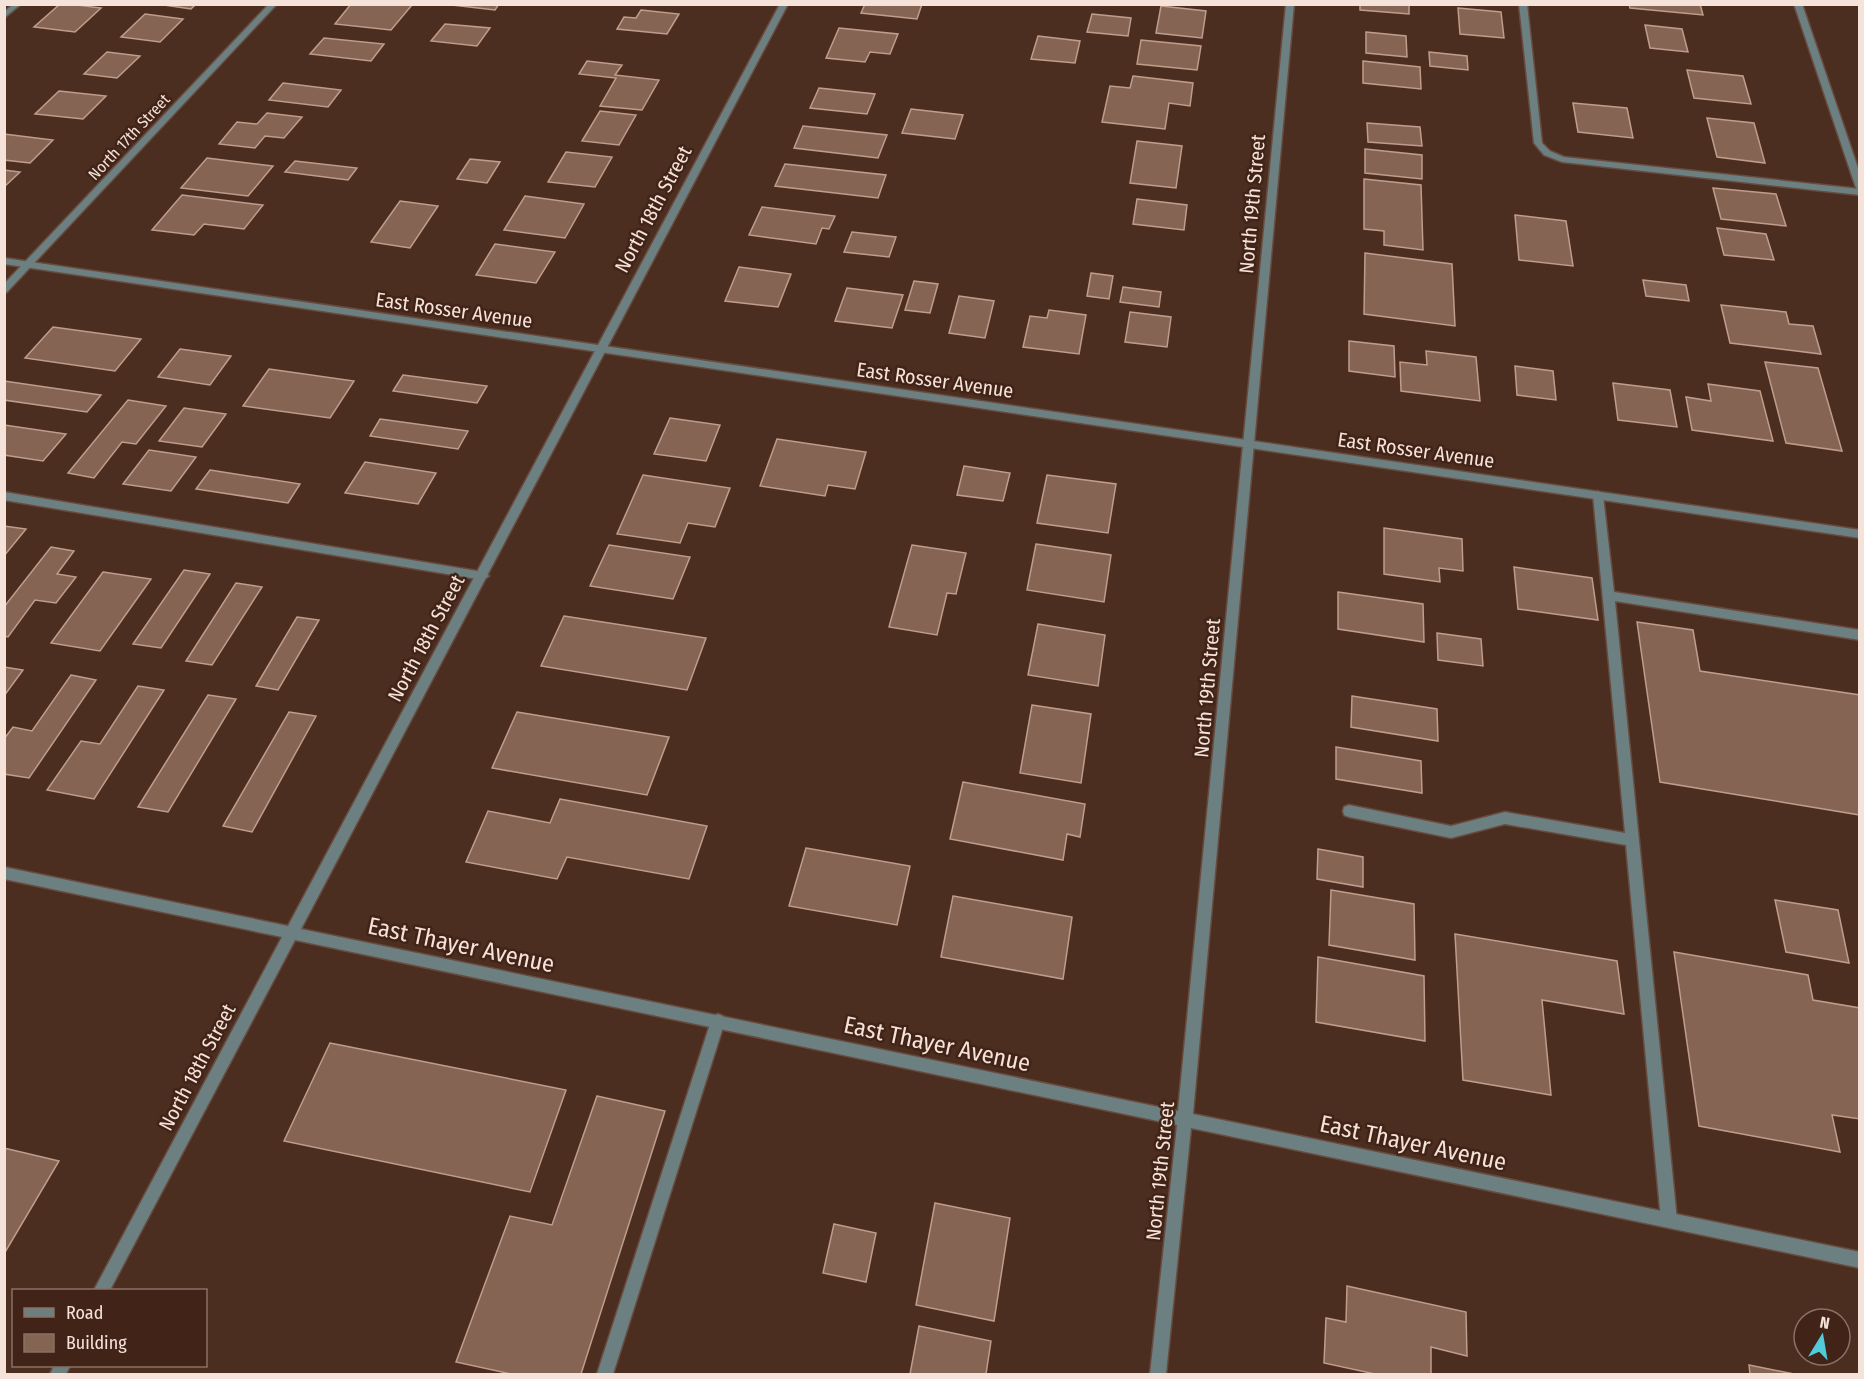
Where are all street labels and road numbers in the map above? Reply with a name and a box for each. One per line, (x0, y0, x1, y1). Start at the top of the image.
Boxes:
street label: North 17th Street (84, 90, 174, 184)
street label: North 19th Street (1234, 133, 1270, 275)
street label: North 18th Street (609, 141, 697, 277)
street label: East Rosser Avenue (374, 287, 534, 333)
street label: East Rosser Avenue (855, 357, 1015, 403)
street label: East Rosser Avenue (1336, 427, 1496, 473)
street label: North 18th Street (382, 570, 470, 706)
street label: North 19th Street (1189, 617, 1225, 759)
street label: East Thayer Avenue (365, 912, 557, 978)
street label: North 18th Street (153, 999, 241, 1135)
street label: East Thayer Avenue (841, 1011, 1033, 1077)
street label: North 19th Street (1141, 1100, 1179, 1242)
street label: East Thayer Avenue (1317, 1110, 1509, 1176)

